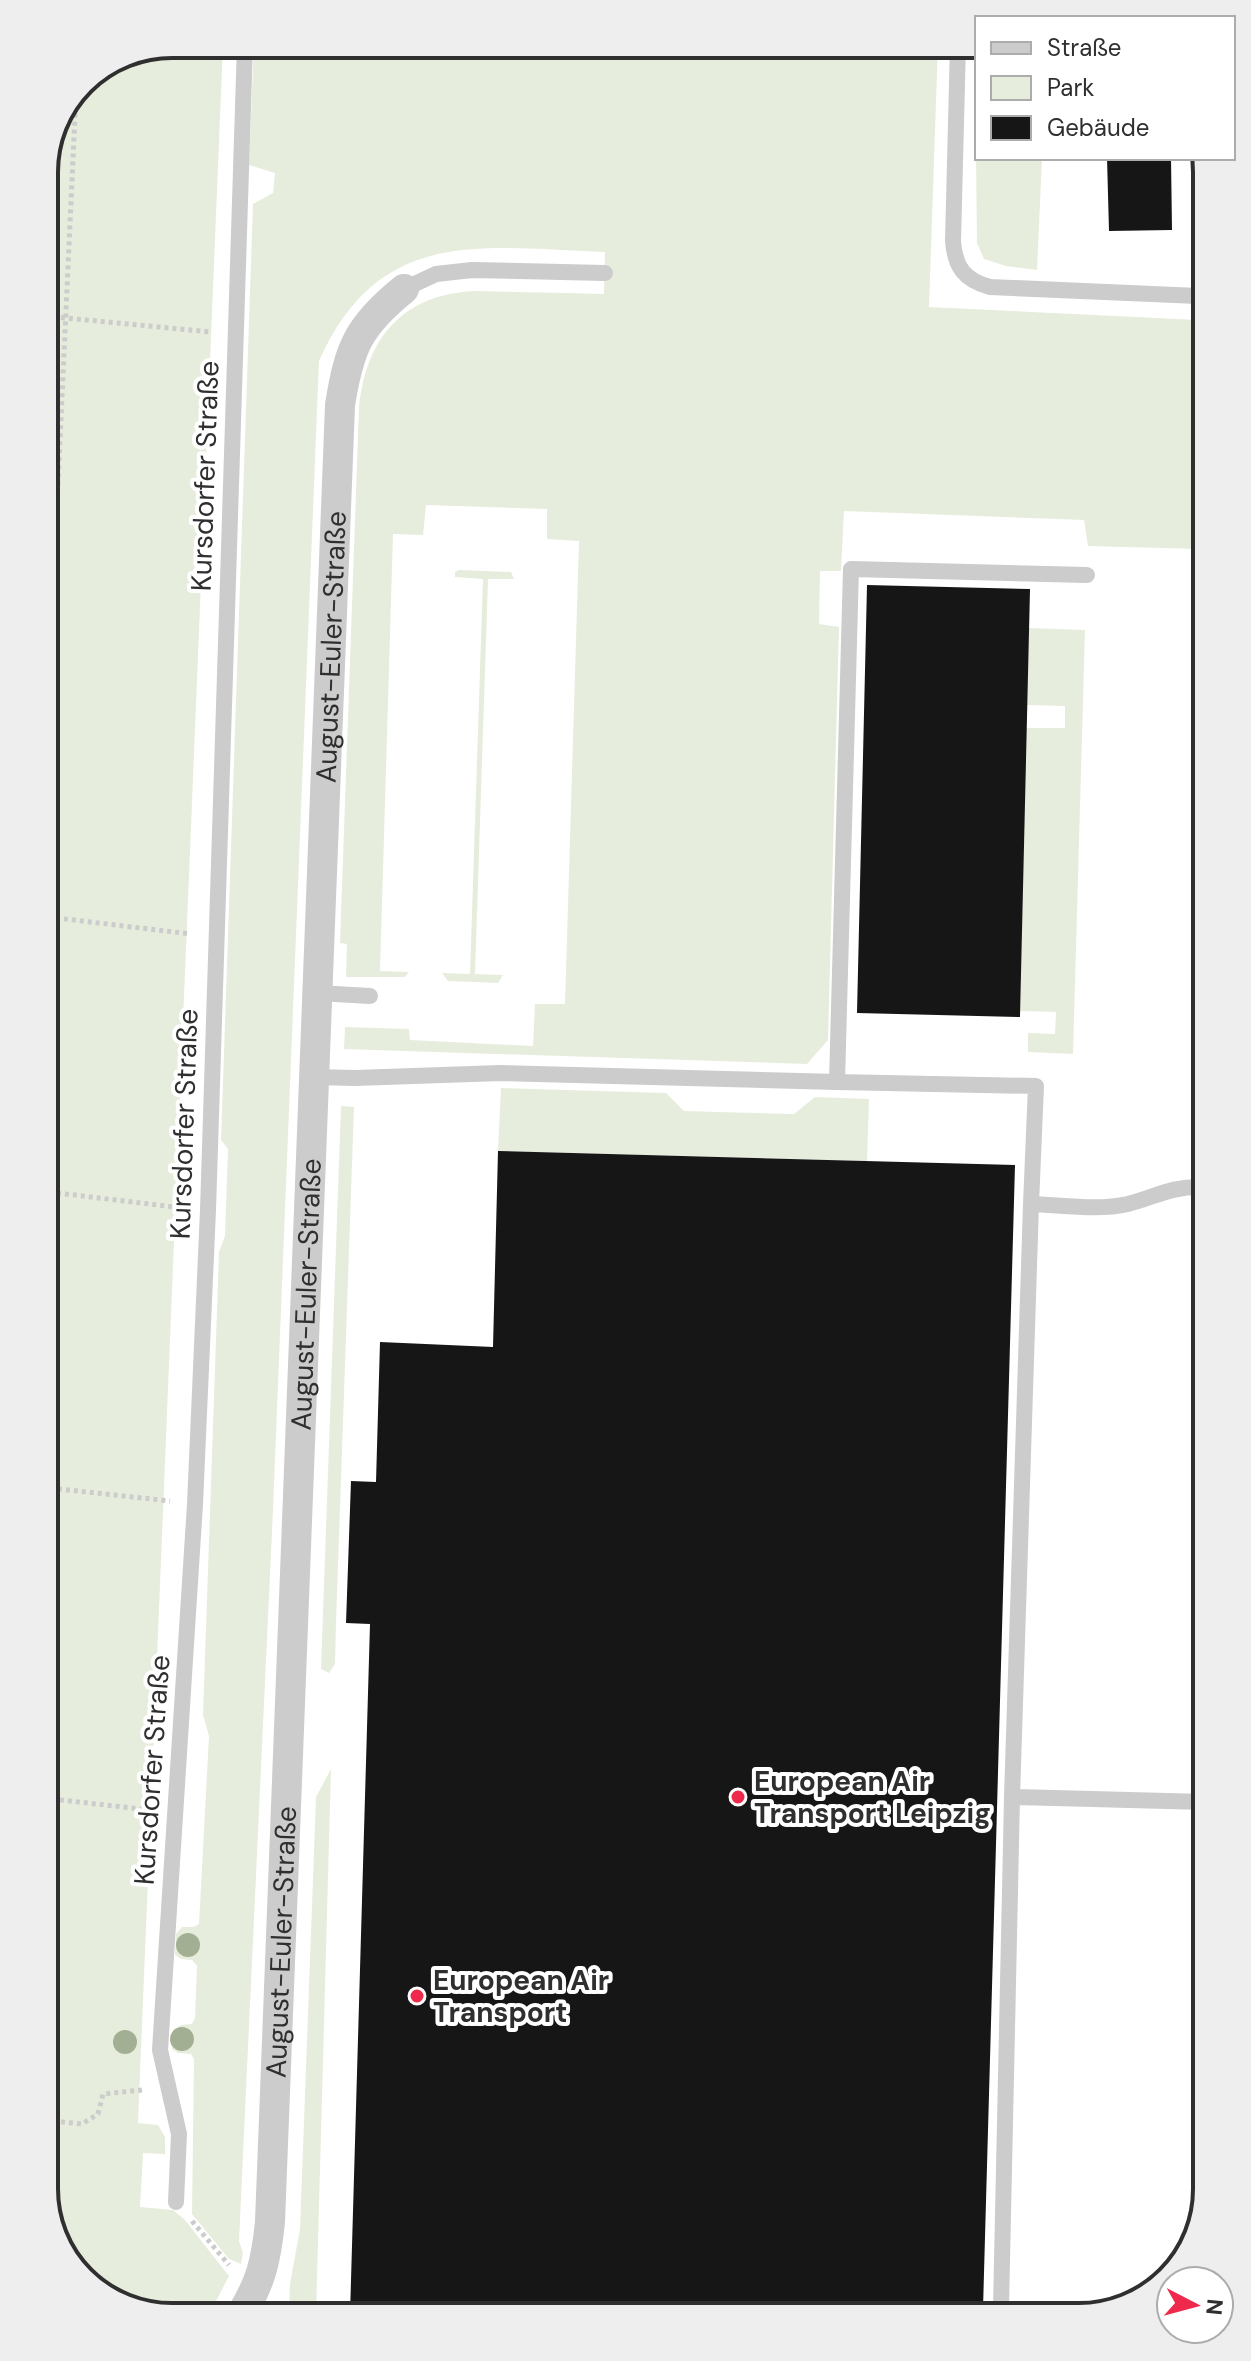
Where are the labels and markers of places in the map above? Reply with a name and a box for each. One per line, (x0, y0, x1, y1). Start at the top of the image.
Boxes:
place label: European Air Transport Leipzig (754, 1763, 991, 1832)
marker: European Air Transport Leipzig (729, 1788, 747, 1806)
place label: European Air Transport (433, 1962, 609, 2031)
marker: European Air Transport (408, 1987, 426, 2005)

